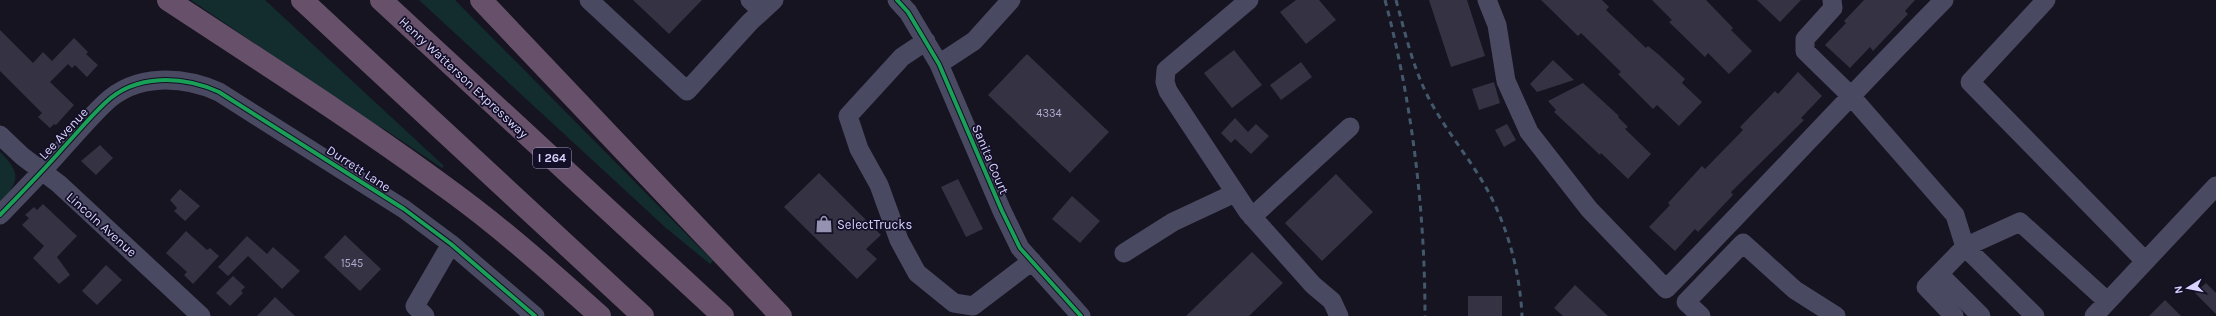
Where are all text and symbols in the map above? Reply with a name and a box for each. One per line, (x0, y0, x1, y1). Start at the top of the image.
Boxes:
street label: Henry Watterson Expressway (396, 14, 531, 141)
street label: Lee Avenue (36, 104, 91, 162)
house number: 4334 (1036, 107, 1062, 120)
street label: Sanita Court (969, 122, 1012, 196)
street label: Durrett Lane (324, 142, 394, 195)
road number: I 264 (533, 148, 571, 168)
street label: Lincoln Avenue (64, 189, 140, 260)
shop icon: SelectTrucks (814, 214, 834, 234)
place label: SelectTrucks (837, 217, 913, 232)
house number: 1545 (341, 257, 363, 270)
north arrow (2168, 268, 2208, 308)
text: N (2172, 285, 2186, 295)

